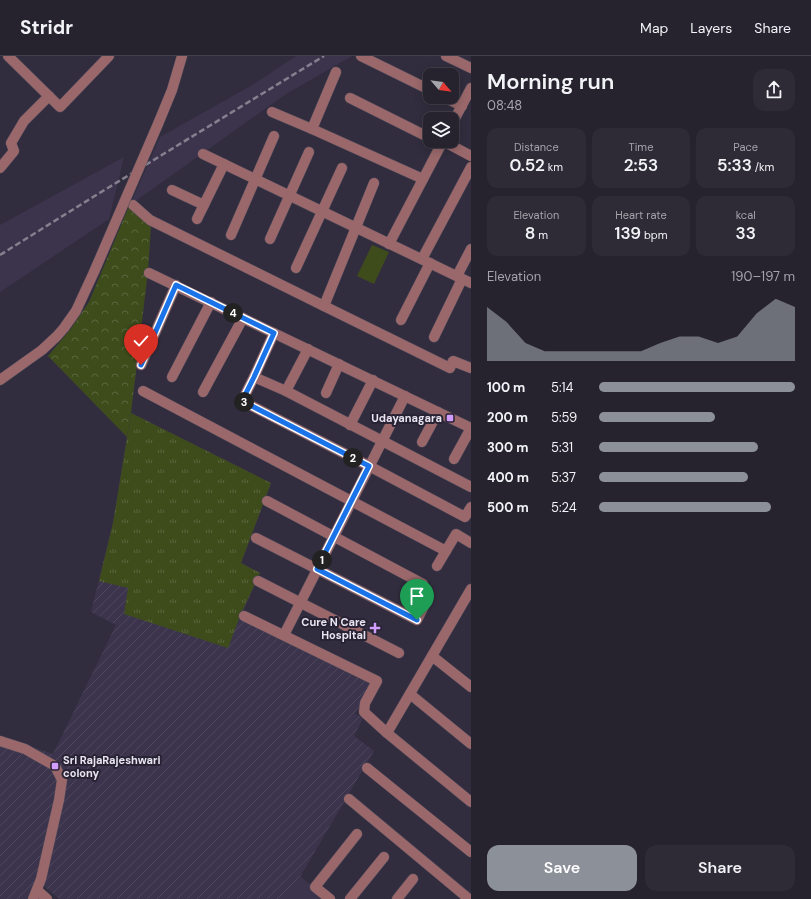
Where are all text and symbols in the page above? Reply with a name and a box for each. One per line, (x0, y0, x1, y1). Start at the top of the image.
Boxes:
text: Stridr (20, 15, 73, 40)
text: Map (640, 19, 668, 37)
text: Layers (690, 19, 732, 37)
text: Share (754, 19, 791, 37)
text: Morning run (487, 67, 614, 96)
north arrow (423, 68, 459, 104)
map controls (423, 68, 459, 148)
button: share (753, 69, 795, 111)
text: 08:48 (487, 97, 522, 114)
button: layers (423, 112, 459, 148)
text: Distance (514, 140, 559, 154)
text: Time (629, 140, 653, 154)
text: Pace (733, 140, 758, 154)
text: 0.52 (510, 154, 545, 176)
text: 2:53 (624, 154, 658, 176)
text: 5:33 (717, 154, 752, 176)
text: km (545, 160, 563, 174)
text: /km (752, 160, 774, 174)
text: Elevation (513, 208, 559, 222)
text: Heart rate (615, 208, 667, 222)
text: kcal (736, 208, 756, 222)
text: 8 (525, 222, 535, 244)
text: 139 (615, 222, 641, 244)
text: 33 (735, 222, 756, 244)
text: m (535, 228, 548, 242)
text: bpm (641, 228, 667, 242)
text: Elevation (487, 268, 541, 285)
text: 190–197 m (731, 268, 795, 285)
pin: 4 (223, 303, 243, 323)
text: 4 (229, 306, 237, 320)
pin (124, 324, 158, 365)
icon: check (130, 330, 152, 352)
text: 100 m (487, 379, 525, 396)
text: 5:14 (551, 379, 574, 396)
pin: 3 (234, 392, 254, 412)
text: 3 (241, 395, 247, 409)
text: 200 m (487, 409, 528, 426)
text: 5:59 (551, 409, 577, 426)
place label: Udayanagara (371, 411, 442, 425)
marker: Udayanagara (445, 413, 455, 423)
text: 300 m (487, 439, 528, 456)
text: 5:31 (551, 439, 573, 456)
pin: 2 (343, 448, 363, 468)
text: 2 (350, 451, 356, 465)
text: 400 m (487, 469, 529, 486)
text: 5:37 (551, 469, 576, 486)
text: 500 m (487, 499, 529, 516)
text: 5:24 (551, 499, 577, 516)
pin: 1 (312, 550, 332, 570)
text: 1 (320, 553, 324, 567)
pin (400, 579, 434, 620)
icon: arrive (406, 585, 428, 607)
place label: Cure N Care Hospital (301, 615, 366, 642)
marker: Cure N Care Hospital (369, 622, 381, 634)
place label: Sri RajaRajeshwari colony (63, 753, 161, 780)
marker: Sri RajaRajeshwari colony (50, 761, 60, 771)
button: Save (487, 845, 637, 891)
button: Share (645, 845, 795, 891)

